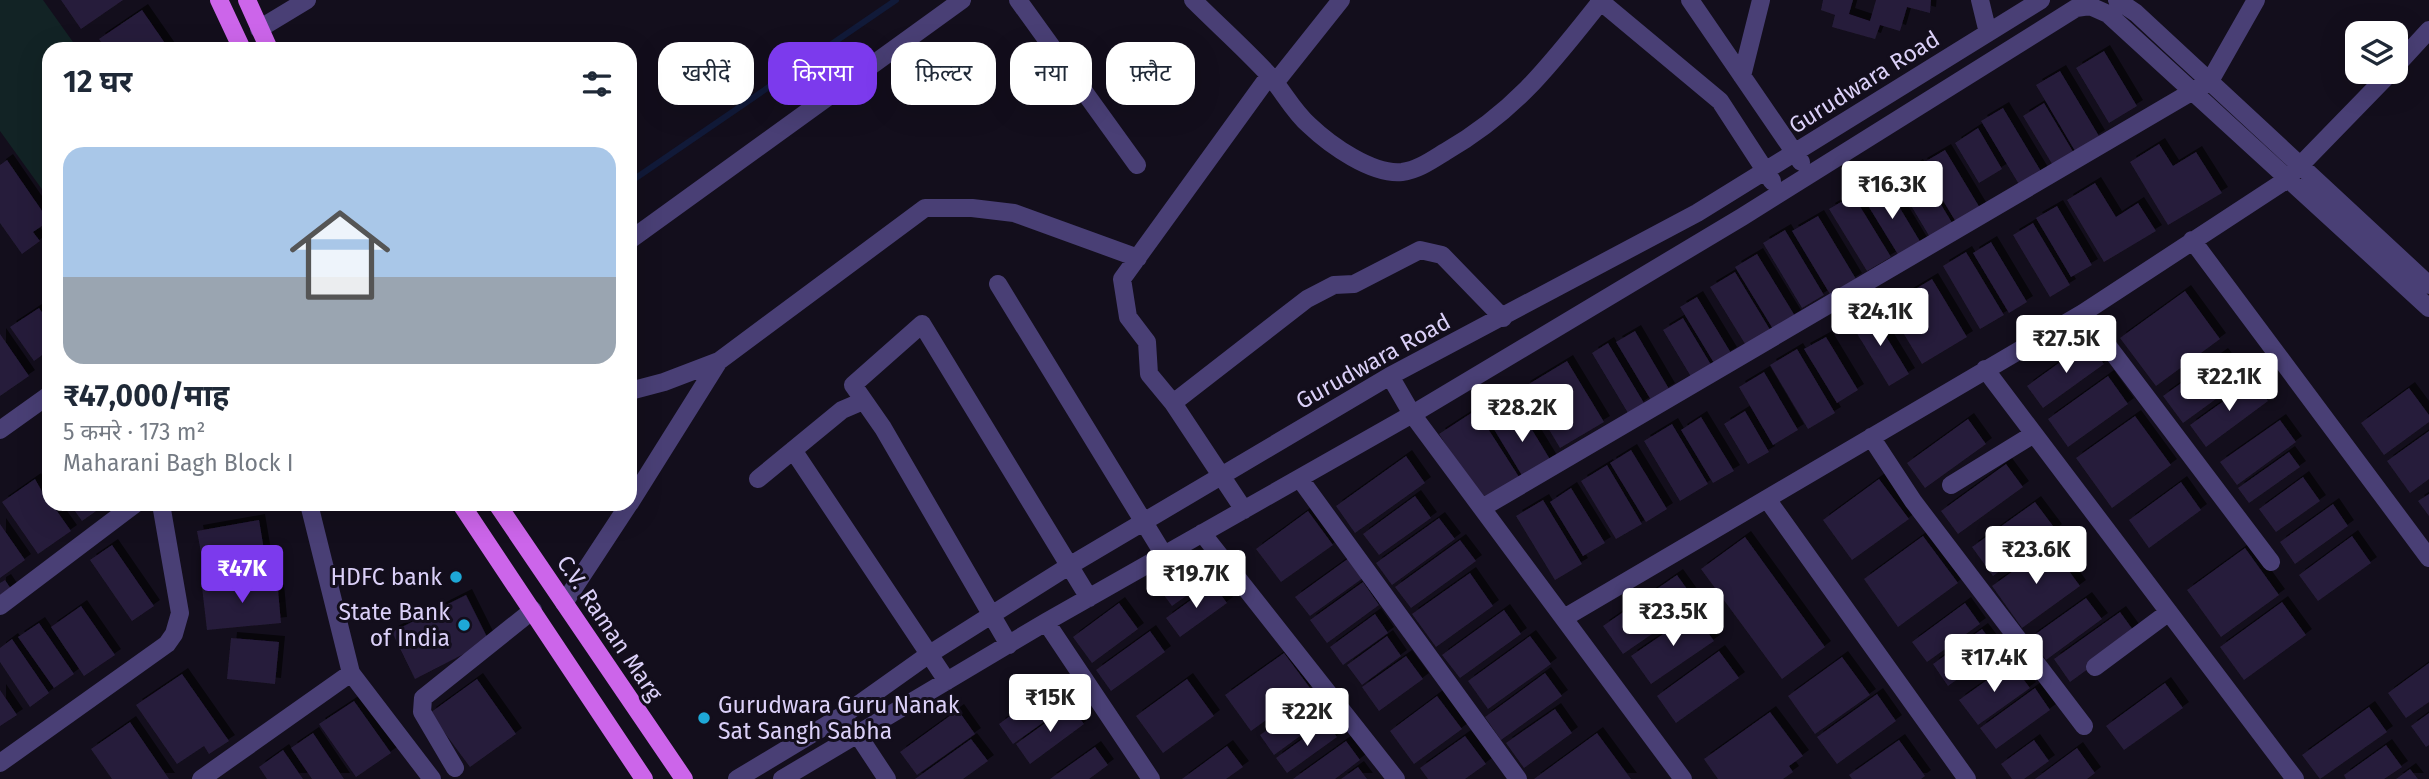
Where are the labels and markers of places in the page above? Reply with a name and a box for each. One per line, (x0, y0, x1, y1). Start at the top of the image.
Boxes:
pin: ₹16.3K (1835, 162, 1949, 221)
pin: ₹24.1K (1823, 288, 1937, 348)
pin: ₹27.5K (2009, 316, 2123, 375)
pin: ₹22.1K (2172, 354, 2286, 413)
pin: ₹28.2K (1465, 384, 1579, 444)
pin: ₹23.6K (1979, 526, 2093, 586)
pin: ₹47K (201, 546, 283, 605)
pin: ₹19.7K (1139, 550, 1253, 610)
place label: HDFC bank (330, 563, 442, 591)
marker: HDFC bank (448, 569, 464, 585)
pin: ₹23.5K (1616, 588, 1730, 648)
place label: State Bank of India (338, 598, 450, 652)
marker: State Bank of India (456, 617, 472, 633)
pin: ₹17.4K (1937, 634, 2051, 694)
pin: ₹15K (1009, 674, 1091, 734)
pin: ₹22K (1266, 688, 1348, 748)
place label: Gurudwara Guru Nanak Sat Sangh Sabha (718, 691, 960, 745)
marker: Gurudwara Guru Nanak Sat Sangh Sabha (696, 710, 712, 726)

